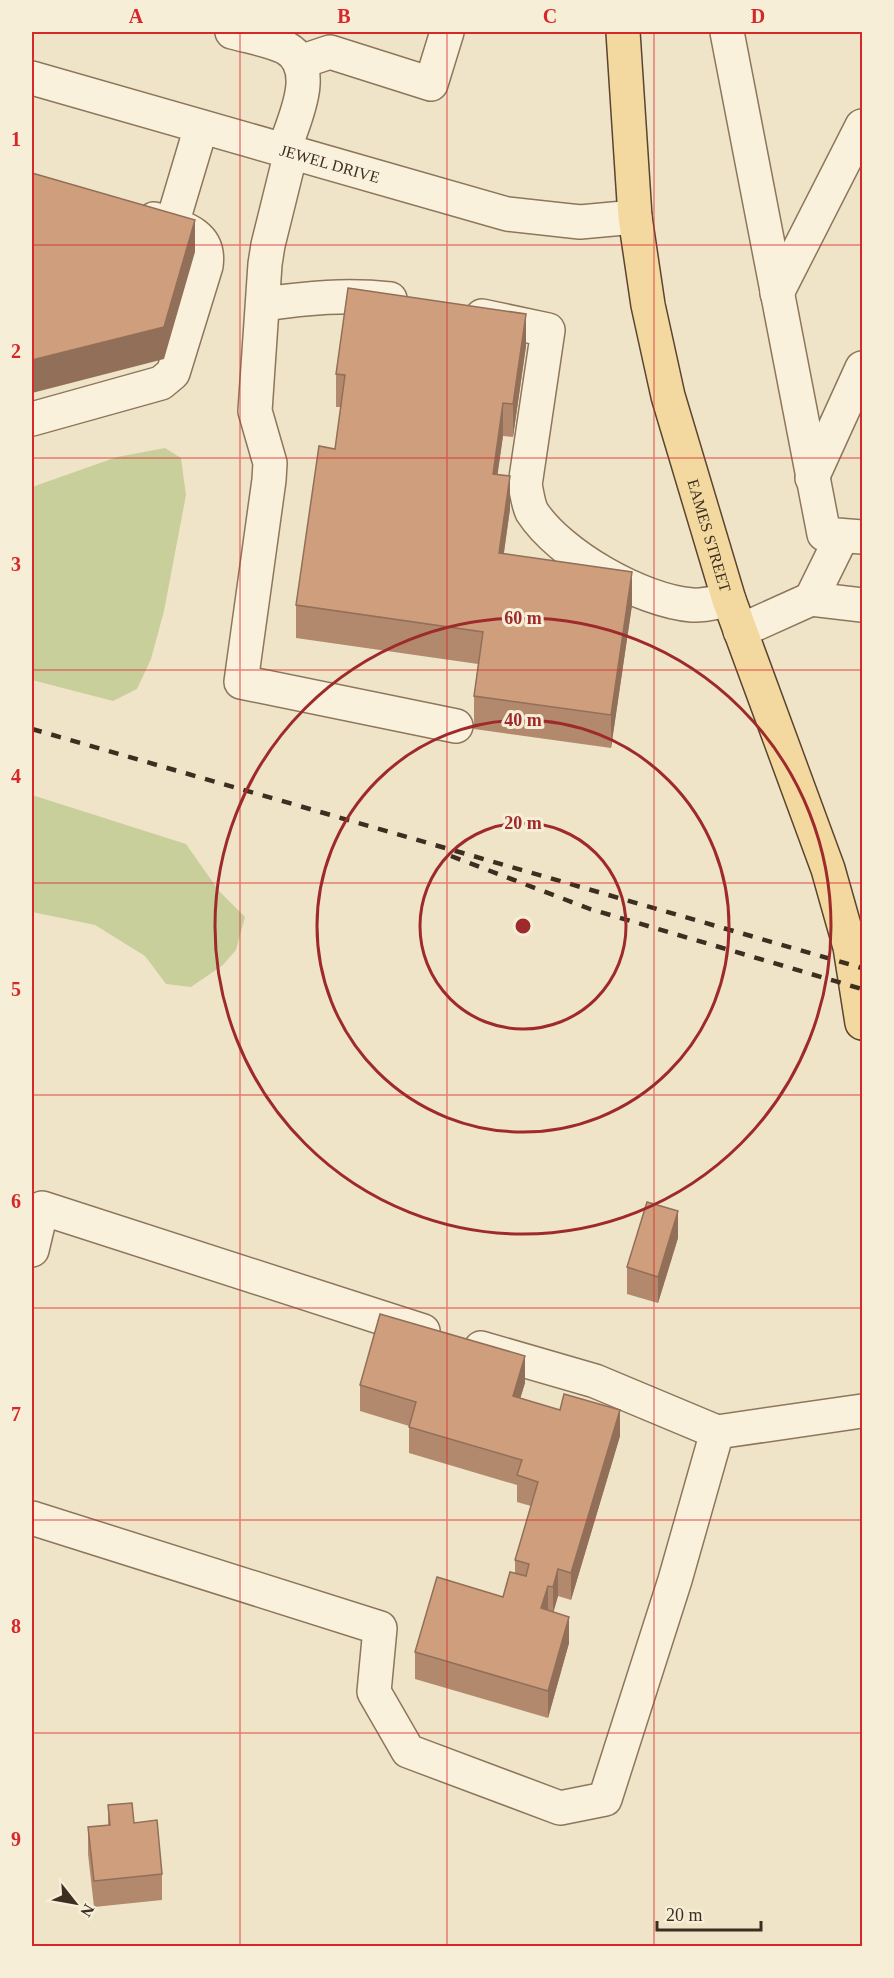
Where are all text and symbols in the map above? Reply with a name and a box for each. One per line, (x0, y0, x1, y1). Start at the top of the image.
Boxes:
text: A (129, 5, 144, 27)
text: B (337, 5, 351, 27)
text: C (543, 5, 557, 27)
text: D (751, 5, 765, 27)
text: 1 (11, 128, 21, 150)
street label: JEWEL DRIVE (278, 141, 382, 186)
text: 2 (11, 340, 21, 362)
street label: EAMES STREET (684, 477, 734, 594)
text: 3 (11, 553, 21, 575)
text: 60 m (504, 608, 542, 628)
text: 40 m (504, 710, 542, 730)
text: 4 (11, 765, 21, 787)
text: 20 m (504, 813, 542, 833)
centre of rings (513, 916, 533, 936)
text: 5 (11, 978, 21, 1000)
text: 6 (11, 1190, 21, 1212)
text: 7 (11, 1403, 21, 1425)
text: 8 (11, 1615, 21, 1637)
text: 9 (11, 1828, 21, 1850)
north arrow (45, 1873, 105, 1933)
scale bar (657, 1894, 760, 1932)
text: N (77, 1901, 98, 1920)
text: 20 m (666, 1905, 703, 1925)

